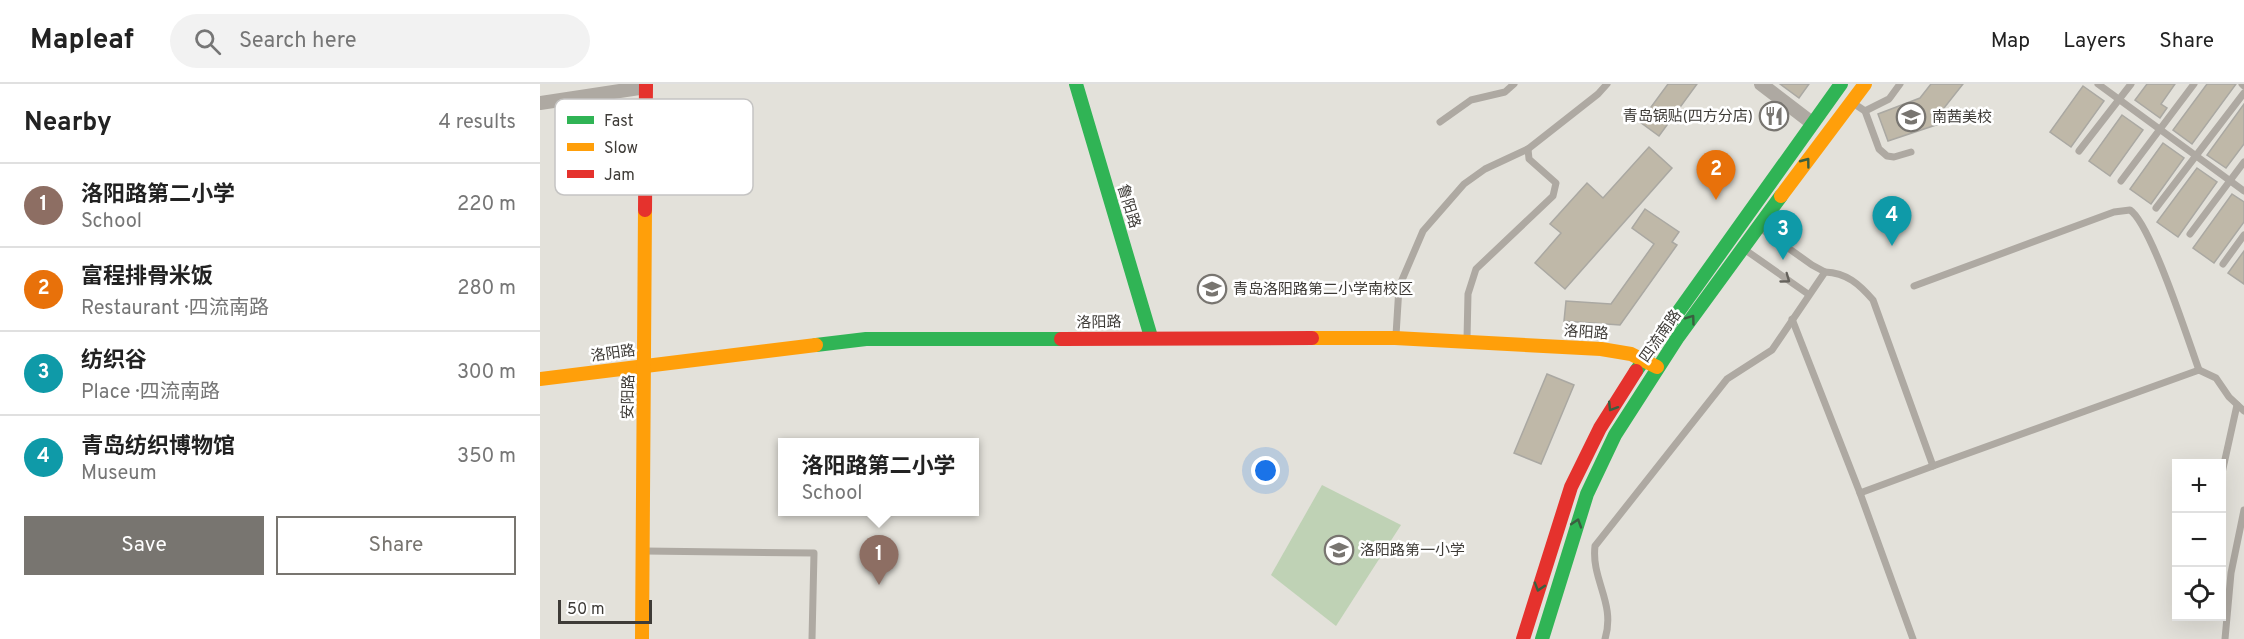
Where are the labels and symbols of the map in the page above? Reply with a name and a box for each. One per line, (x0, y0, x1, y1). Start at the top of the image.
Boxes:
legend (555, 99, 753, 195)
restaurant icon: 青岛锅贴(四方分店) (1758, 100, 1790, 132)
school or university icon: 南茜美校 (1895, 101, 1927, 133)
place label: 青岛锅贴(四方分店) (1623, 108, 1753, 127)
place label: 南茜美校 (1932, 108, 1992, 128)
text: Fast (604, 112, 634, 132)
text: Slow (604, 139, 638, 159)
pin: 2 (1696, 150, 1736, 200)
one-way arrow (1799, 157, 1810, 168)
text: Jam (604, 166, 635, 186)
street label: 鲁阳路 (1112, 182, 1143, 231)
pin: 4 (1872, 196, 1912, 246)
pin: 3 (1764, 210, 1802, 260)
one-way arrow (1779, 272, 1790, 283)
school or university icon: 青岛洛阳路第二小学南校区 (1196, 273, 1228, 305)
place label: 青岛洛阳路第二小学南校区 (1233, 280, 1413, 300)
street label: 四流南路 (1636, 307, 1686, 367)
street label: 洛阳路 (1076, 314, 1122, 333)
one-way arrow (1684, 315, 1695, 326)
street label: 洛阳路 (1563, 322, 1609, 345)
street label: 洛阳路 (590, 342, 637, 367)
street label: 安阳路 (620, 374, 639, 420)
one-way arrow (1609, 401, 1620, 412)
your location (1251, 456, 1280, 485)
one-way arrow (1570, 518, 1582, 529)
school or university icon: 洛阳路第一小学 (1323, 534, 1355, 566)
pin: 1 (860, 536, 898, 585)
place label: 洛阳路第一小学 (1360, 542, 1465, 561)
one-way arrow (1534, 581, 1546, 592)
scale bar (558, 597, 652, 624)

